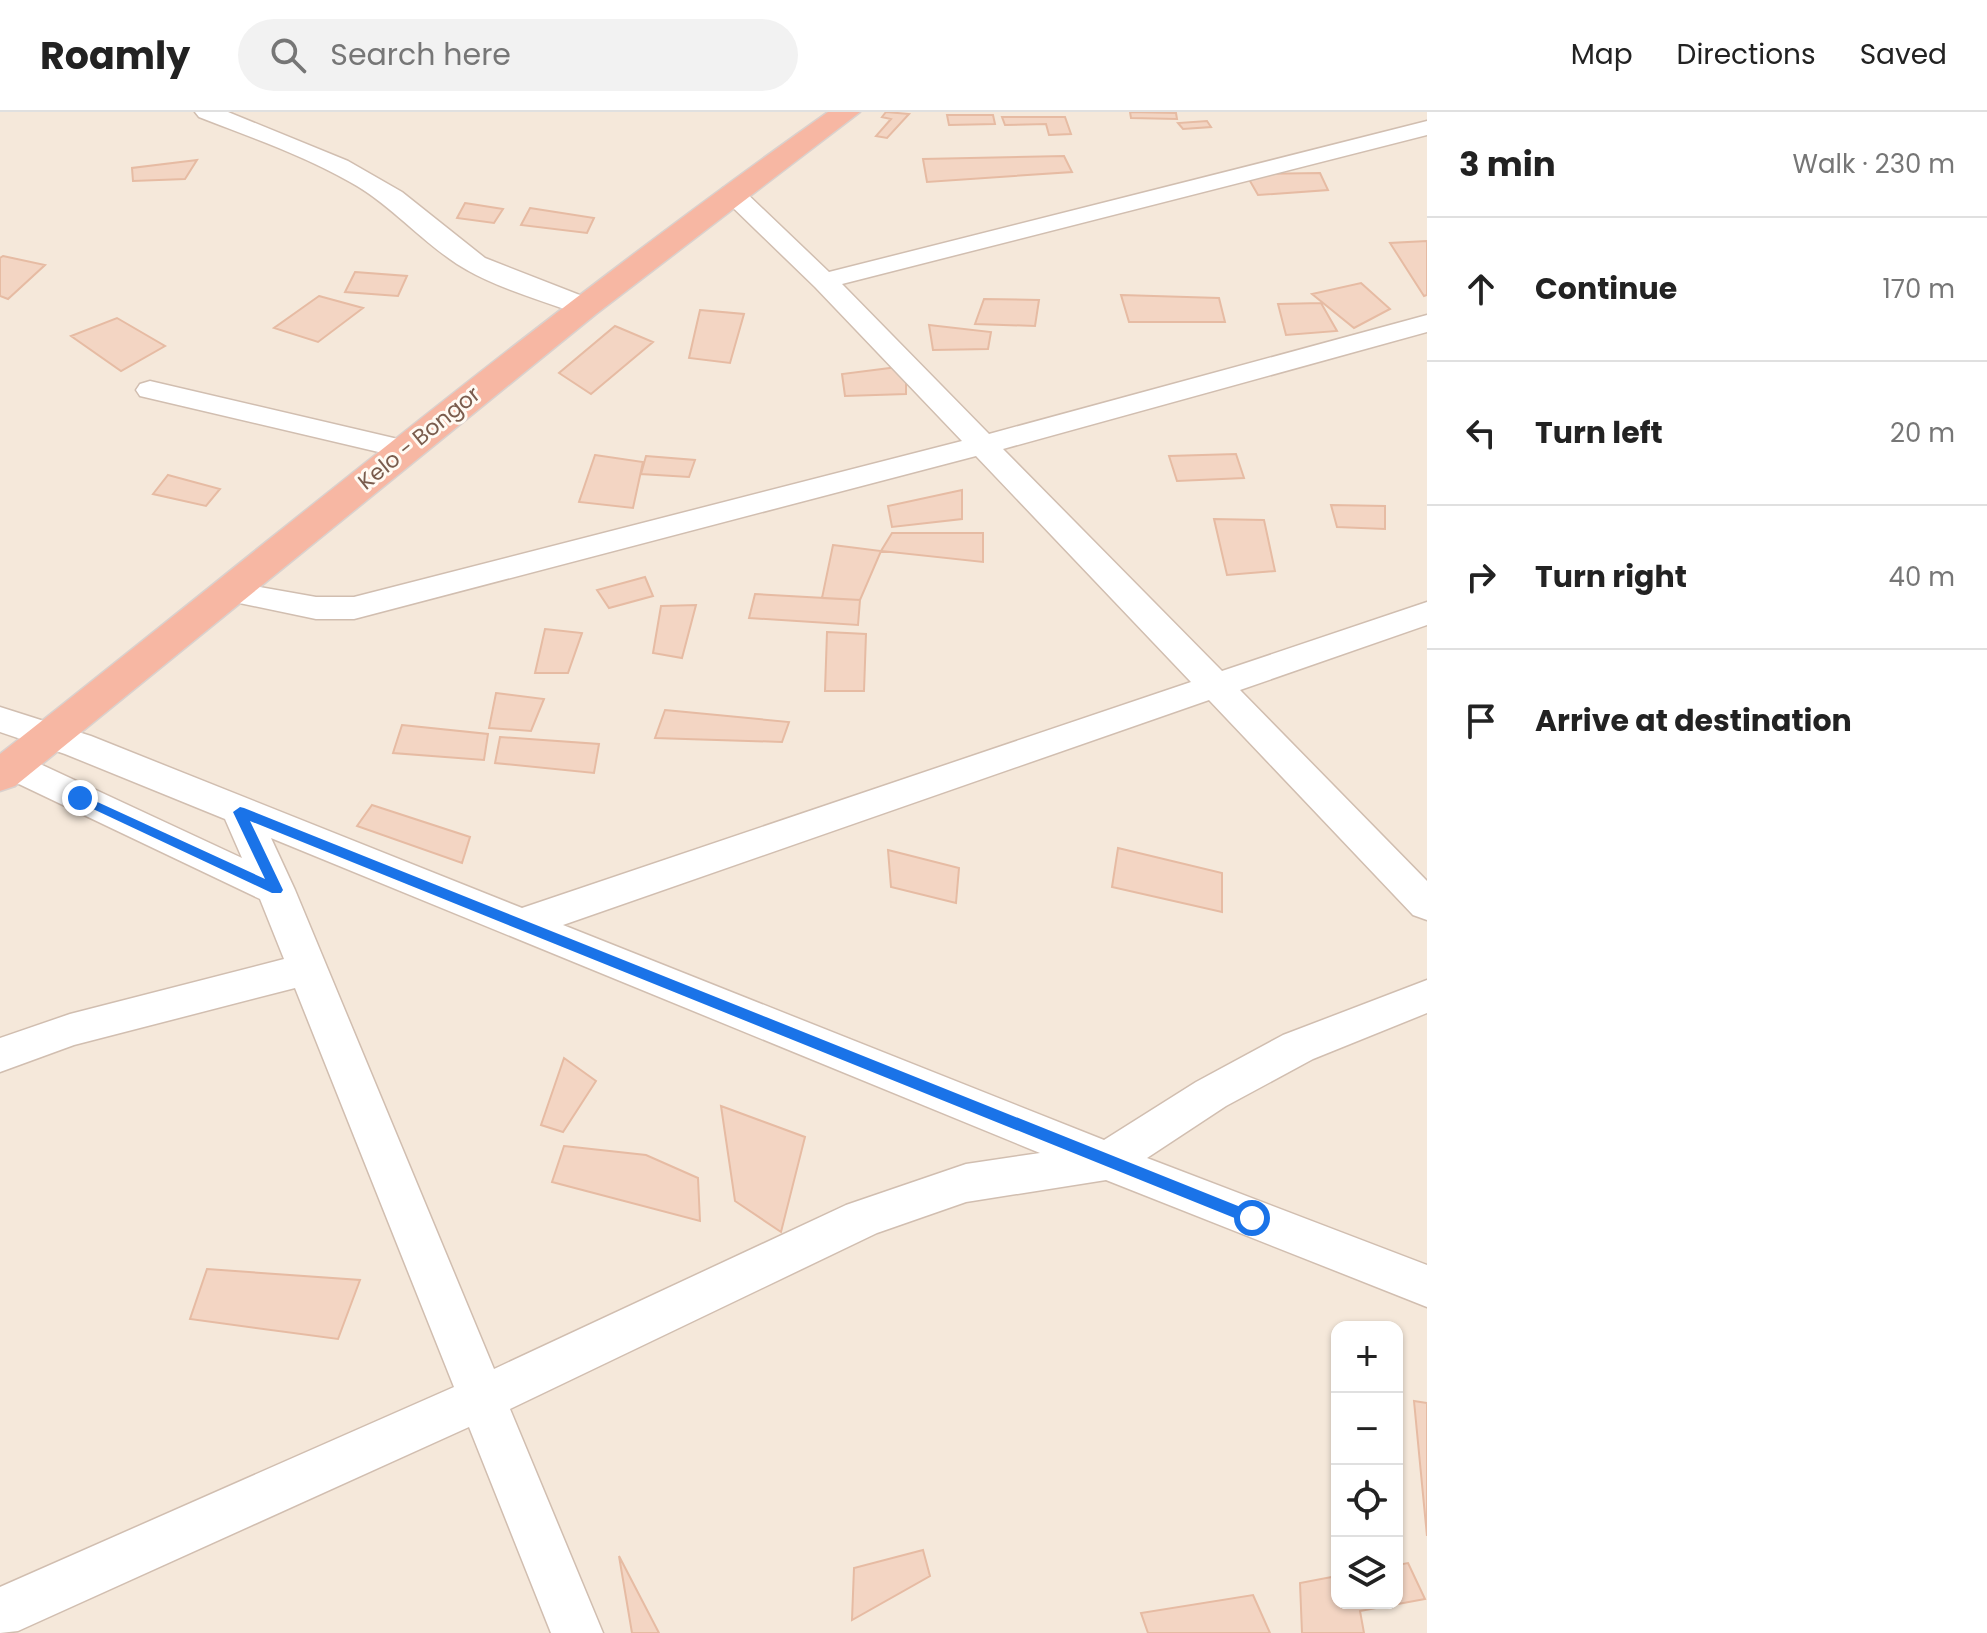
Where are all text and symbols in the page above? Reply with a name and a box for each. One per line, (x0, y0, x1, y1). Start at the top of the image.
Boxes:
search box (238, 19, 798, 91)
text: Roamly (40, 29, 190, 82)
icon: search (266, 33, 310, 77)
text: Search here (330, 33, 511, 76)
text: Map (1571, 35, 1633, 74)
text: Directions (1677, 35, 1816, 74)
text: Saved (1860, 35, 1947, 74)
text: 3 min (1459, 140, 1556, 188)
text: Walk · 230 m (1793, 146, 1955, 182)
icon: ahead (1459, 267, 1503, 311)
text: Continue (1535, 267, 1677, 310)
text: 170 m (1882, 271, 1955, 307)
street label: Kelo - Bongor (351, 379, 487, 497)
icon: left (1459, 411, 1503, 455)
text: Turn left (1535, 411, 1663, 454)
text: 20 m (1890, 415, 1955, 451)
icon: right (1459, 555, 1503, 599)
text: Turn right (1535, 555, 1687, 598)
text: 40 m (1889, 559, 1955, 595)
icon: arrive (1459, 699, 1503, 743)
text: Arrive at destination (1535, 699, 1852, 742)
route end (62, 780, 98, 816)
route start (1234, 1200, 1270, 1236)
map controls (1331, 1321, 1403, 1609)
button: + (1331, 1321, 1403, 1393)
button: − (1331, 1393, 1403, 1465)
button: locate (1331, 1465, 1403, 1537)
button: layers (1331, 1537, 1403, 1609)

